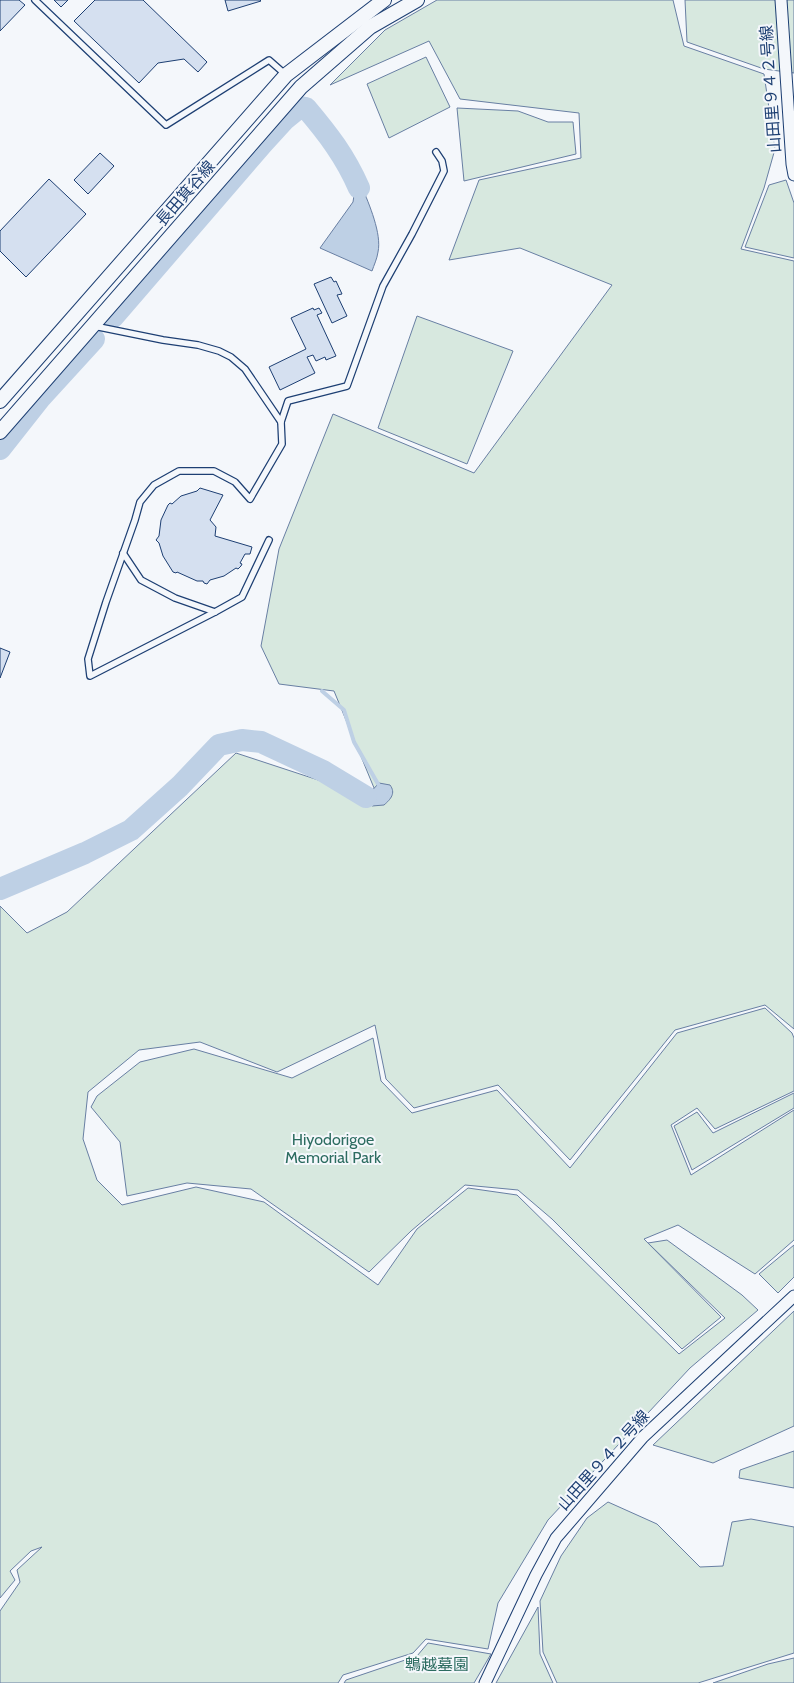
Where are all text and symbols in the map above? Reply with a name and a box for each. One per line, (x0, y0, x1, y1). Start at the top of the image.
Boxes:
street label: 山田里９４２号線 (757, 24, 784, 153)
street label: 長田箕谷線 (152, 157, 219, 230)
park label: Hiyodorigoe Memorial Park (285, 1130, 382, 1167)
street label: 山田里９４２号線 (553, 1406, 653, 1514)
park label: 鵯越墓園 (405, 1655, 469, 1674)

